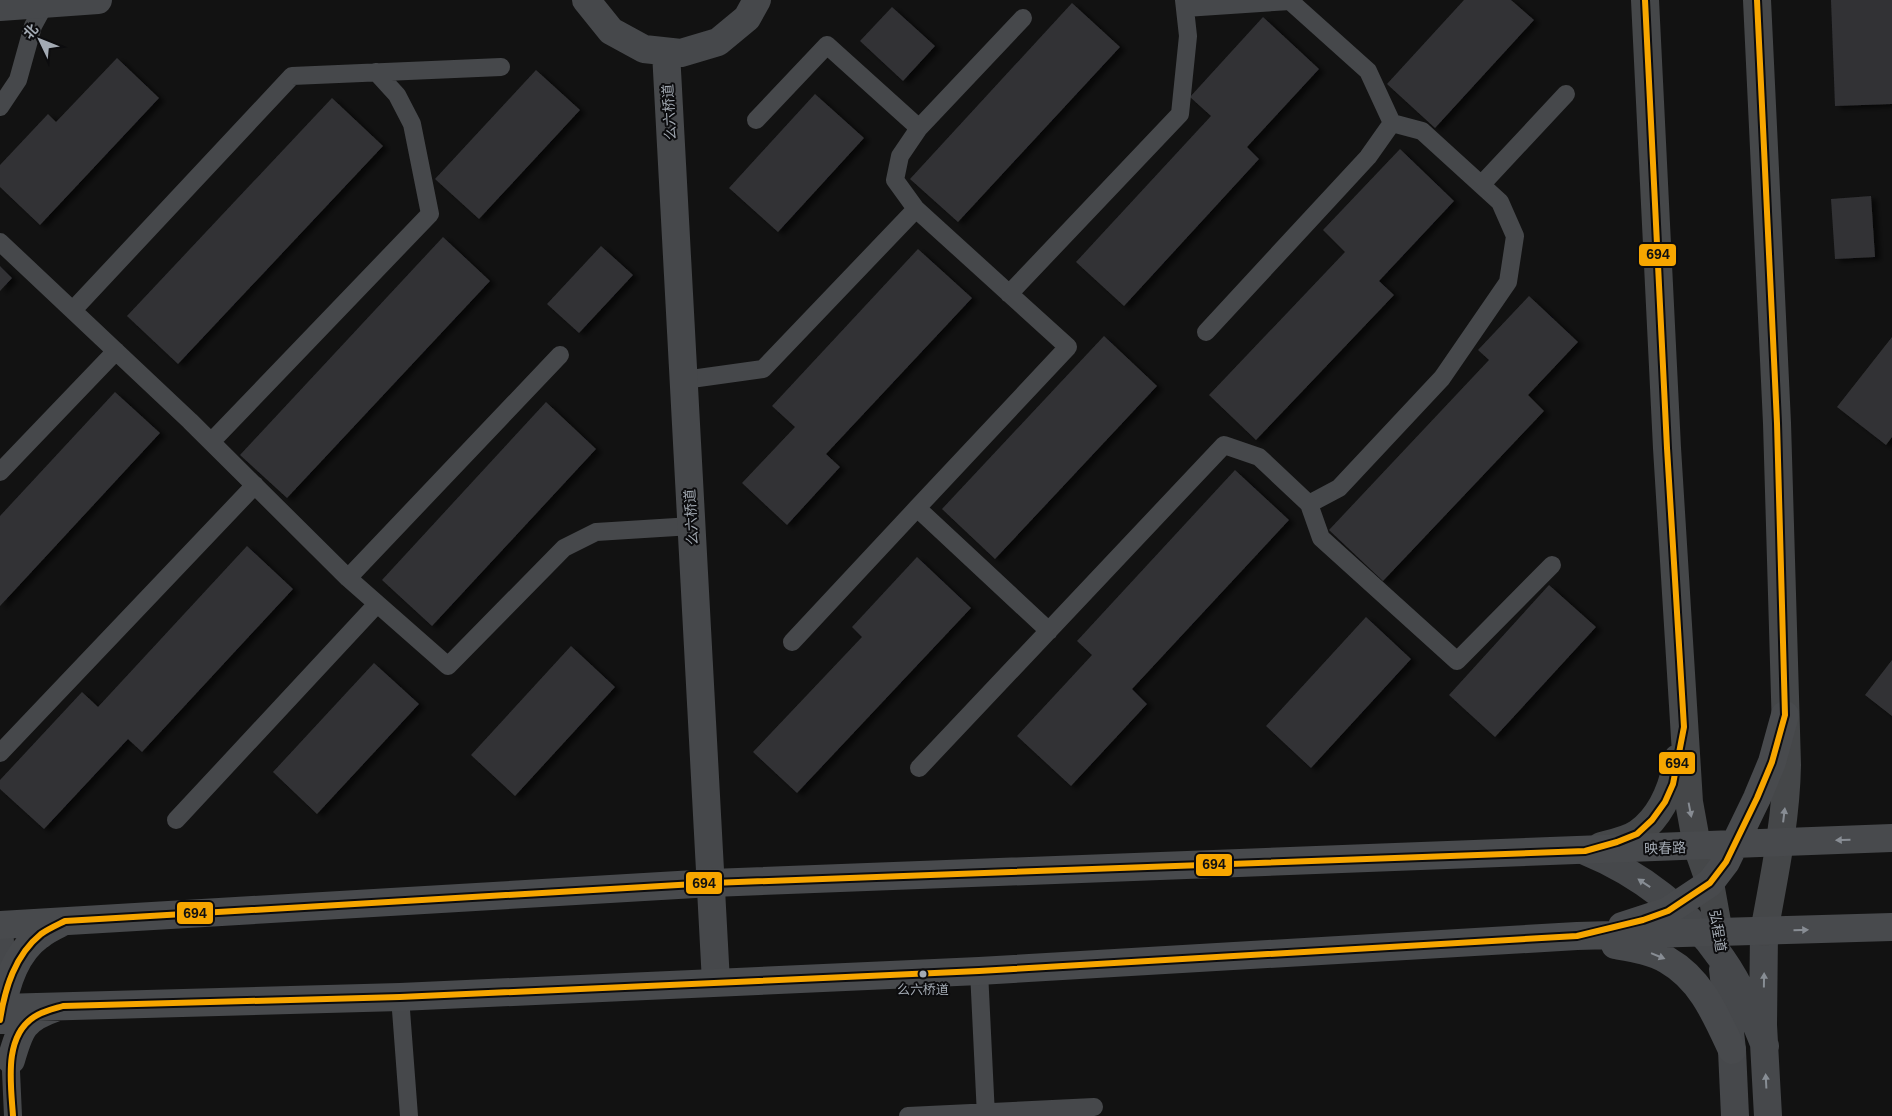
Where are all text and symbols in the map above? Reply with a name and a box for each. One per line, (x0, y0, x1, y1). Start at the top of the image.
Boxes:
north arrow (15, 15, 65, 65)
text: 北 (20, 21, 41, 42)
street label: 么六桥道 (660, 84, 678, 140)
line badge: 694 (1638, 243, 1677, 267)
text: 694 (1646, 246, 1670, 262)
street label: 么六桥道 (682, 489, 700, 545)
line badge: 694 (1658, 751, 1696, 775)
text: 694 (1665, 755, 1689, 771)
one-way arrow (1687, 803, 1695, 819)
one-way arrow (1780, 806, 1788, 822)
one-way arrow (1835, 837, 1851, 845)
street label: 映春路 (1644, 839, 1686, 857)
line badge: 694 (1195, 853, 1233, 877)
text: 694 (1202, 856, 1226, 872)
line badge: 694 (685, 871, 723, 895)
text: 694 (692, 875, 716, 891)
one-way arrow (1637, 878, 1651, 888)
line badge: 694 (176, 901, 214, 925)
text: 694 (183, 905, 207, 921)
street label: 弘程道 (1707, 909, 1729, 953)
one-way arrow (1793, 926, 1809, 934)
one-way arrow (1651, 952, 1666, 960)
marker: 么六桥道 (918, 969, 928, 979)
one-way arrow (1760, 971, 1768, 987)
place label: 么六桥道 (897, 982, 949, 997)
one-way arrow (1762, 1073, 1770, 1089)

